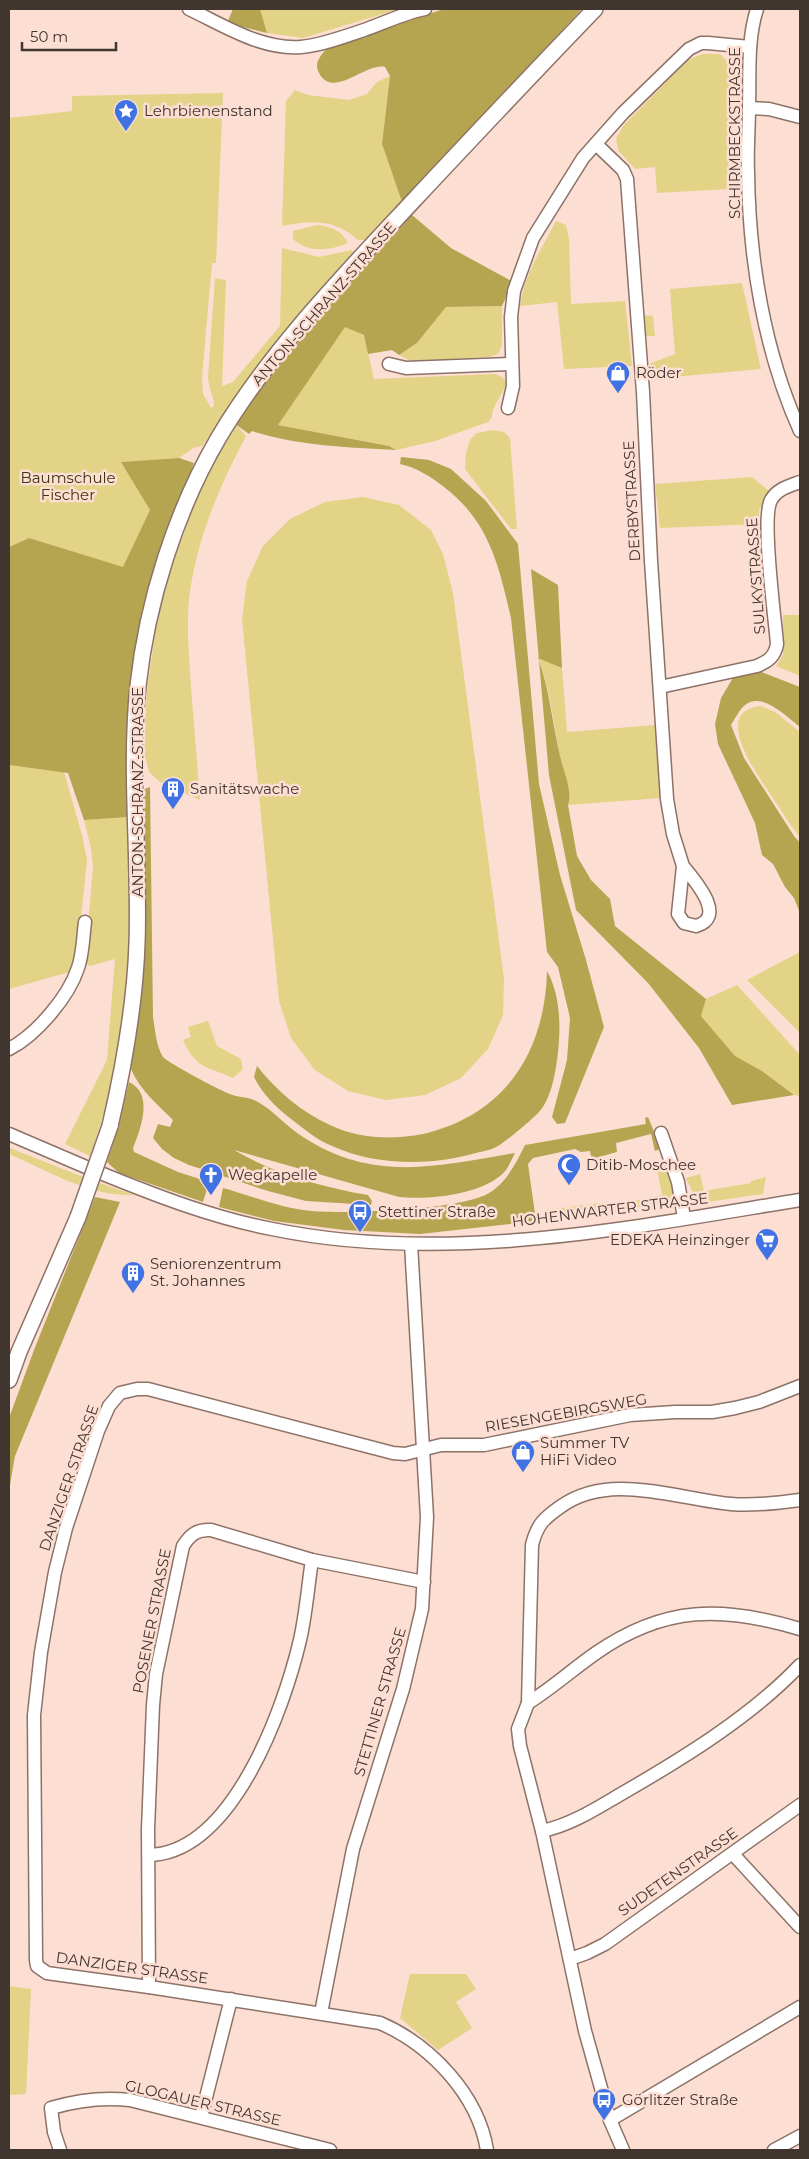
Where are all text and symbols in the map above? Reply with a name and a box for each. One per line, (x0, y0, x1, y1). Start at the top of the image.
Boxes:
scale bar (22, 20, 116, 52)
text: 50 m (30, 27, 68, 46)
street label: SCHIRMBECKSTRASSE (725, 47, 744, 219)
place icon: Lehrbienenstand (113, 98, 139, 132)
place label: Lehrbienenstand (144, 101, 273, 120)
street label: ANTON-SCHRANZ-STRASSE (247, 218, 400, 389)
shop icon: Röder (605, 360, 631, 394)
place label: Röder (636, 363, 682, 382)
street label: DERBYSTRASSE (619, 440, 644, 562)
park label: Baumschule Fischer (20, 468, 116, 504)
street label: SULKYSTRASSE (742, 517, 769, 635)
street label: ANTON-SCHRANZ-STRASSE (128, 687, 147, 897)
building icon: Sanitätswache (160, 776, 186, 810)
place label: Sanitätswache (190, 779, 299, 798)
mosque icon: Ditib-Moschee (556, 1152, 582, 1186)
place label: Ditib-Moschee (586, 1155, 696, 1174)
church icon: Wegkapelle (198, 1162, 224, 1196)
place label: Wegkapelle (228, 1165, 317, 1184)
street label: HOHENWARTER STRASSE (511, 1188, 709, 1231)
bus stop icon: Stettiner Straße (347, 1199, 373, 1233)
place label: Stettiner Straße (378, 1202, 496, 1221)
supermarket icon: EDEKA Heinzinger (754, 1227, 780, 1261)
place label: EDEKA Heinzinger (610, 1230, 750, 1249)
place label: Seniorenzentrum St. Johannes (150, 1254, 282, 1290)
building icon: Seniorenzentrum St. Johannes (120, 1260, 146, 1294)
street label: RIESENGEBIRGSWEG (483, 1389, 648, 1436)
street label: DANZIGER STRASSE (35, 1402, 103, 1554)
place label: Summer TV HiFi Video (540, 1433, 630, 1469)
shop icon: Summer TV HiFi Video (510, 1439, 536, 1473)
street label: POSENER STRASSE (128, 1547, 175, 1695)
street label: STETTINER STRASSE (349, 1625, 410, 1779)
street label: SUDETENSTRASSE (614, 1823, 741, 1920)
street label: DANZIGER STRASSE (55, 1947, 209, 1988)
street label: GLOGAUER STRASSE (123, 2075, 283, 2130)
bus stop icon: Görlitzer Straße (591, 2087, 617, 2121)
place label: Görlitzer Straße (622, 2090, 738, 2109)

